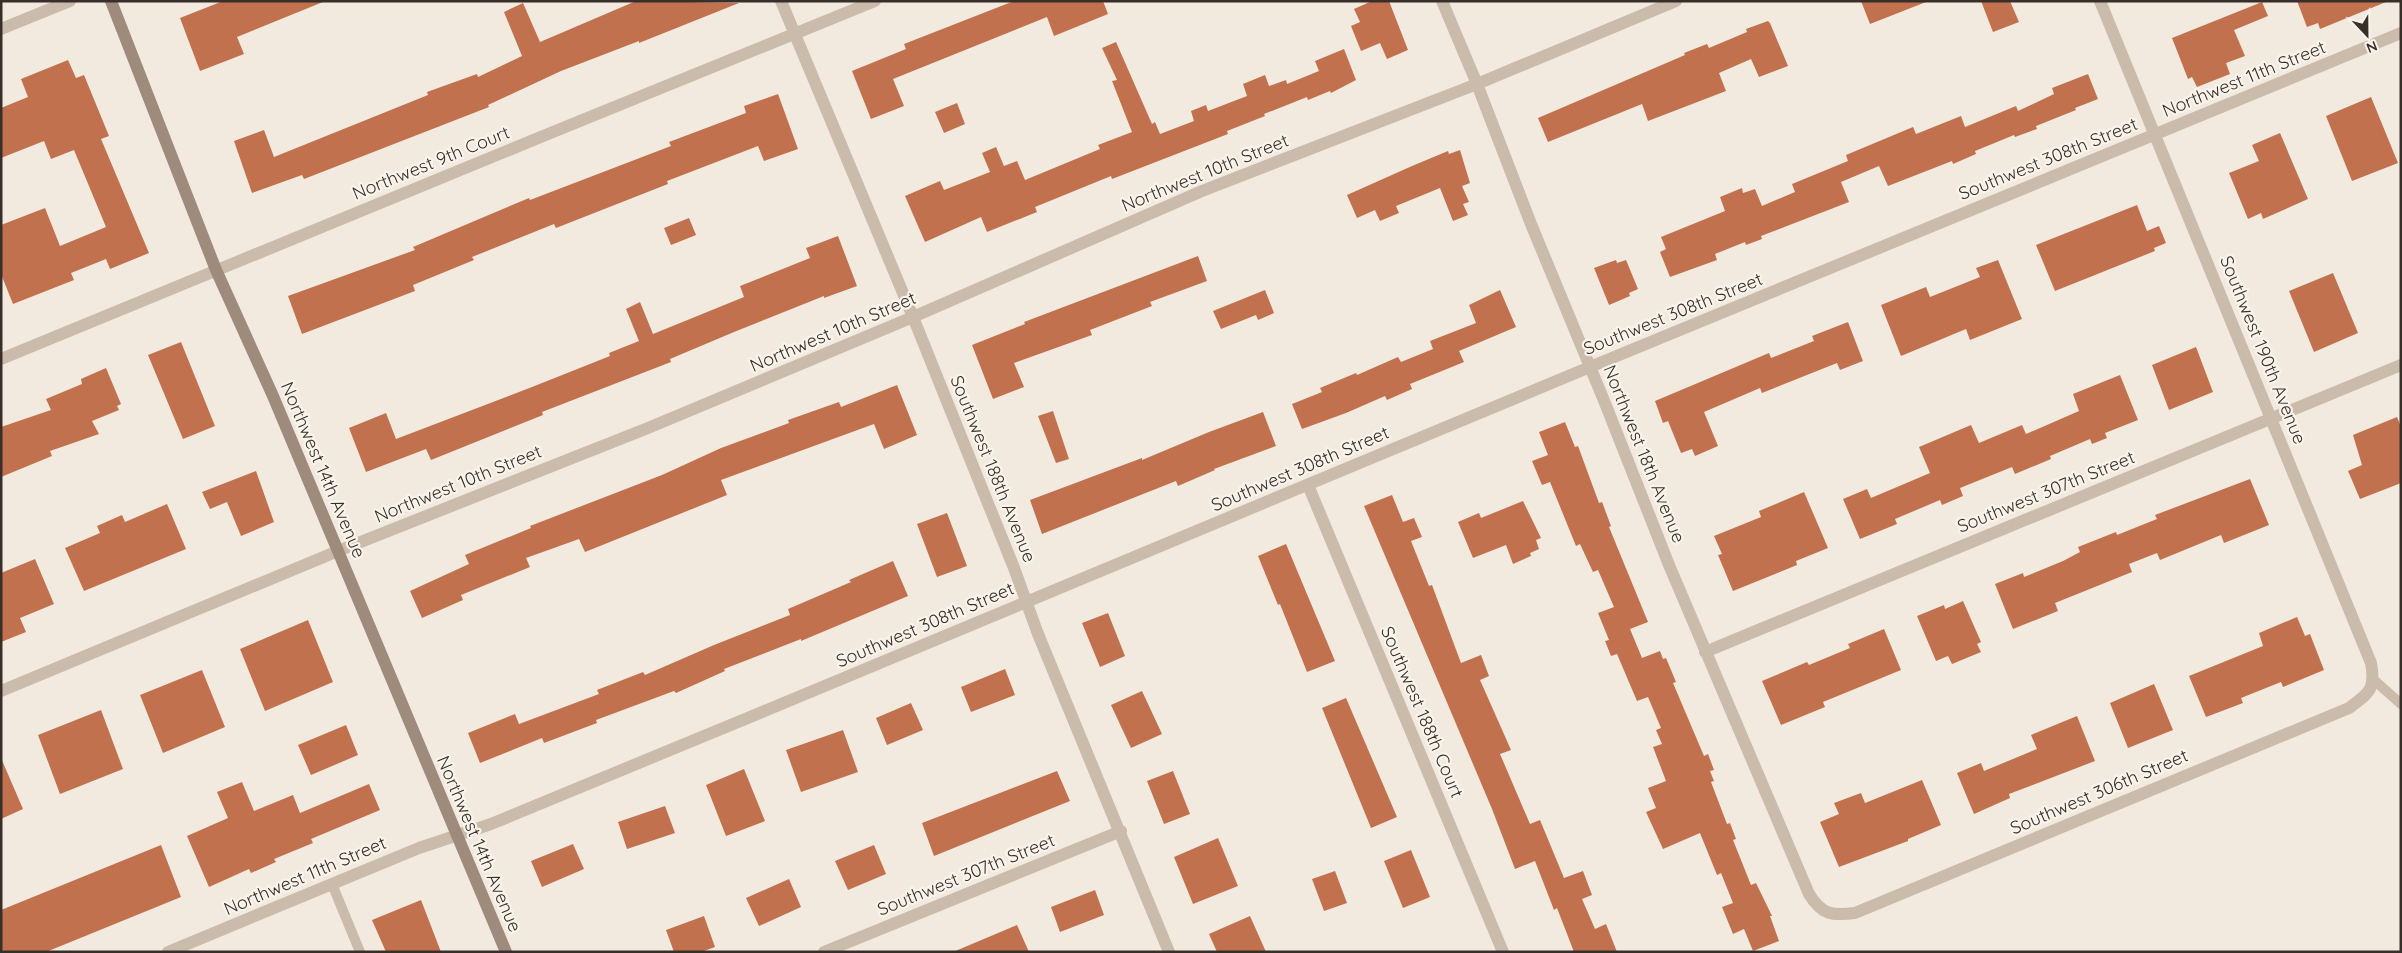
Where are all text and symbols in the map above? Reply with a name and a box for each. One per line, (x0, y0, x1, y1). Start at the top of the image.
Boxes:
north arrow (2342, 10, 2392, 60)
street label: Northwest 11th Street (2159, 35, 2329, 122)
text: N (2364, 37, 2380, 57)
street label: Southwest 308th Street (1955, 112, 2141, 205)
street label: Northwest 9th Court (349, 120, 513, 205)
street label: Northwest 10th Street (1118, 128, 1292, 217)
street label: Southwest 190th Avenue (2215, 252, 2312, 447)
street label: Southwest 308th Street (1580, 267, 1766, 360)
street label: Northwest 10th Street (746, 286, 919, 377)
street label: Northwest 18th Avenue (1598, 362, 1691, 546)
street label: Southwest 188th Avenue (945, 372, 1042, 566)
street label: Northwest 14th Avenue (276, 378, 371, 561)
street label: Southwest 308th Street (1207, 421, 1392, 516)
street label: Northwest 10th Street (371, 439, 545, 528)
street label: Southwest 307th Street (1954, 445, 2138, 538)
street label: Southwest 308th Street (832, 577, 1017, 672)
street label: Southwest 188th Court (1376, 623, 1469, 801)
street label: Southwest 306th Street (2006, 744, 2191, 839)
street label: Northwest 14th Avenue (432, 752, 527, 935)
street label: Southwest 307th Street (874, 828, 1058, 921)
street label: Northwest 11th Street (220, 831, 389, 920)

